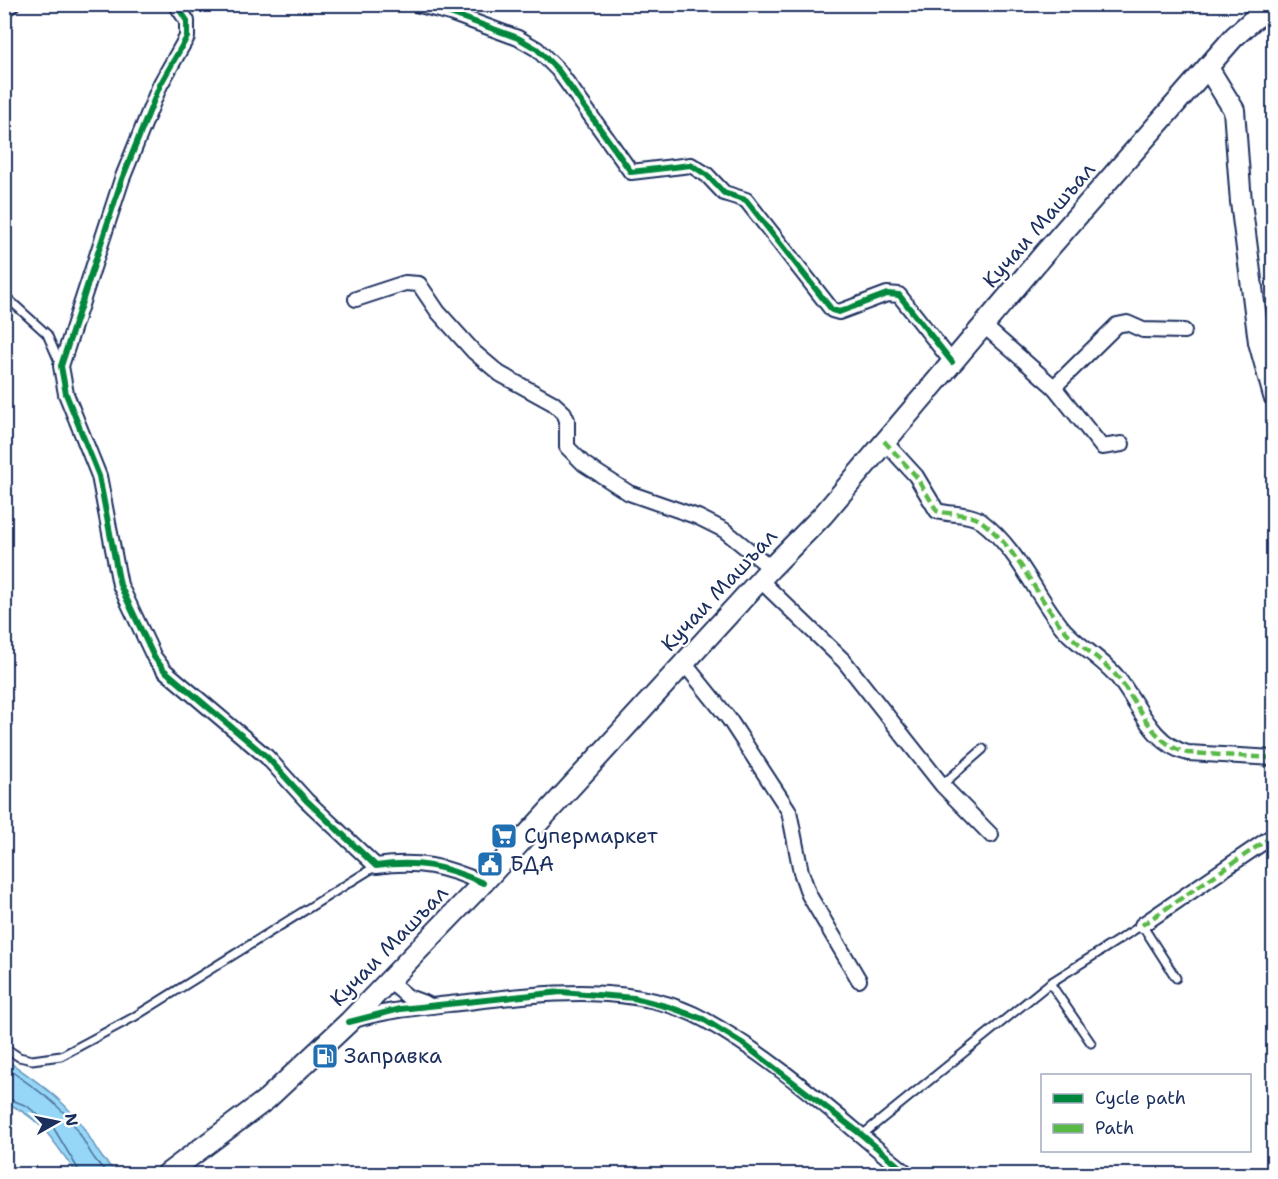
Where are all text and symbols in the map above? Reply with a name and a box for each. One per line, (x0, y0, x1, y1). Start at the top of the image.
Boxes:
street label: Кучаи Машъал (976, 156, 1102, 294)
street label: Кучаи Машъал (655, 522, 783, 657)
supermarket icon: Супермаркет (489, 821, 519, 851)
place label: Супермаркет (524, 822, 658, 850)
public building icon: БДА (475, 849, 505, 879)
place label: БДА (510, 850, 554, 878)
street label: Кучаи Машъал (324, 879, 454, 1013)
fuel station icon: Заправка (310, 1041, 340, 1071)
place label: Заправка (344, 1042, 442, 1070)
legend (1041, 1074, 1251, 1152)
text: Cycle path (1095, 1086, 1186, 1110)
north arrow (27, 1092, 87, 1152)
text: N (60, 1112, 83, 1128)
text: Path (1095, 1116, 1134, 1140)

